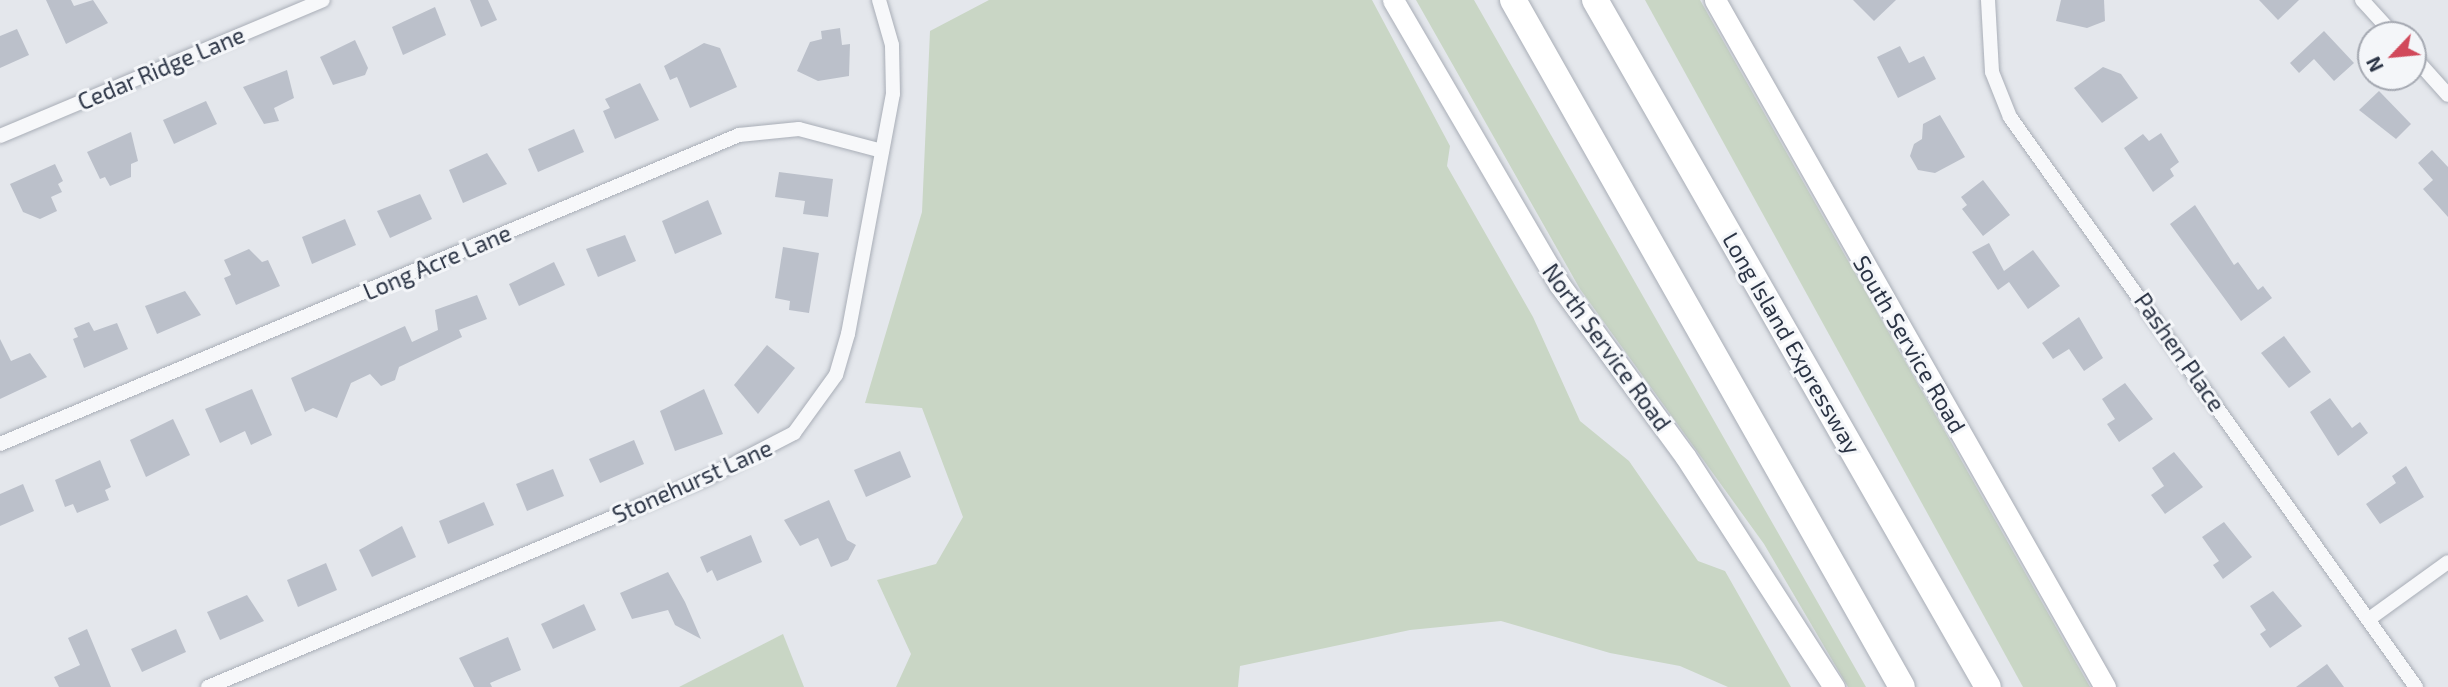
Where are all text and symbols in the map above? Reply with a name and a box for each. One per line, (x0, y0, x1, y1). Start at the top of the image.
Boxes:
street label: Cedar Ridge Lane (73, 20, 249, 116)
north arrow (2357, 21, 2427, 91)
text: N (2361, 53, 2388, 76)
street label: Long Acre Lane (359, 218, 515, 306)
street label: Long Island Expressway (1717, 227, 1867, 459)
street label: South Service Road (1848, 250, 1972, 438)
street label: North Service Road (1537, 258, 1677, 436)
street label: Pashen Place (2129, 287, 2231, 417)
street label: Stonehurst Lane (608, 433, 776, 529)

